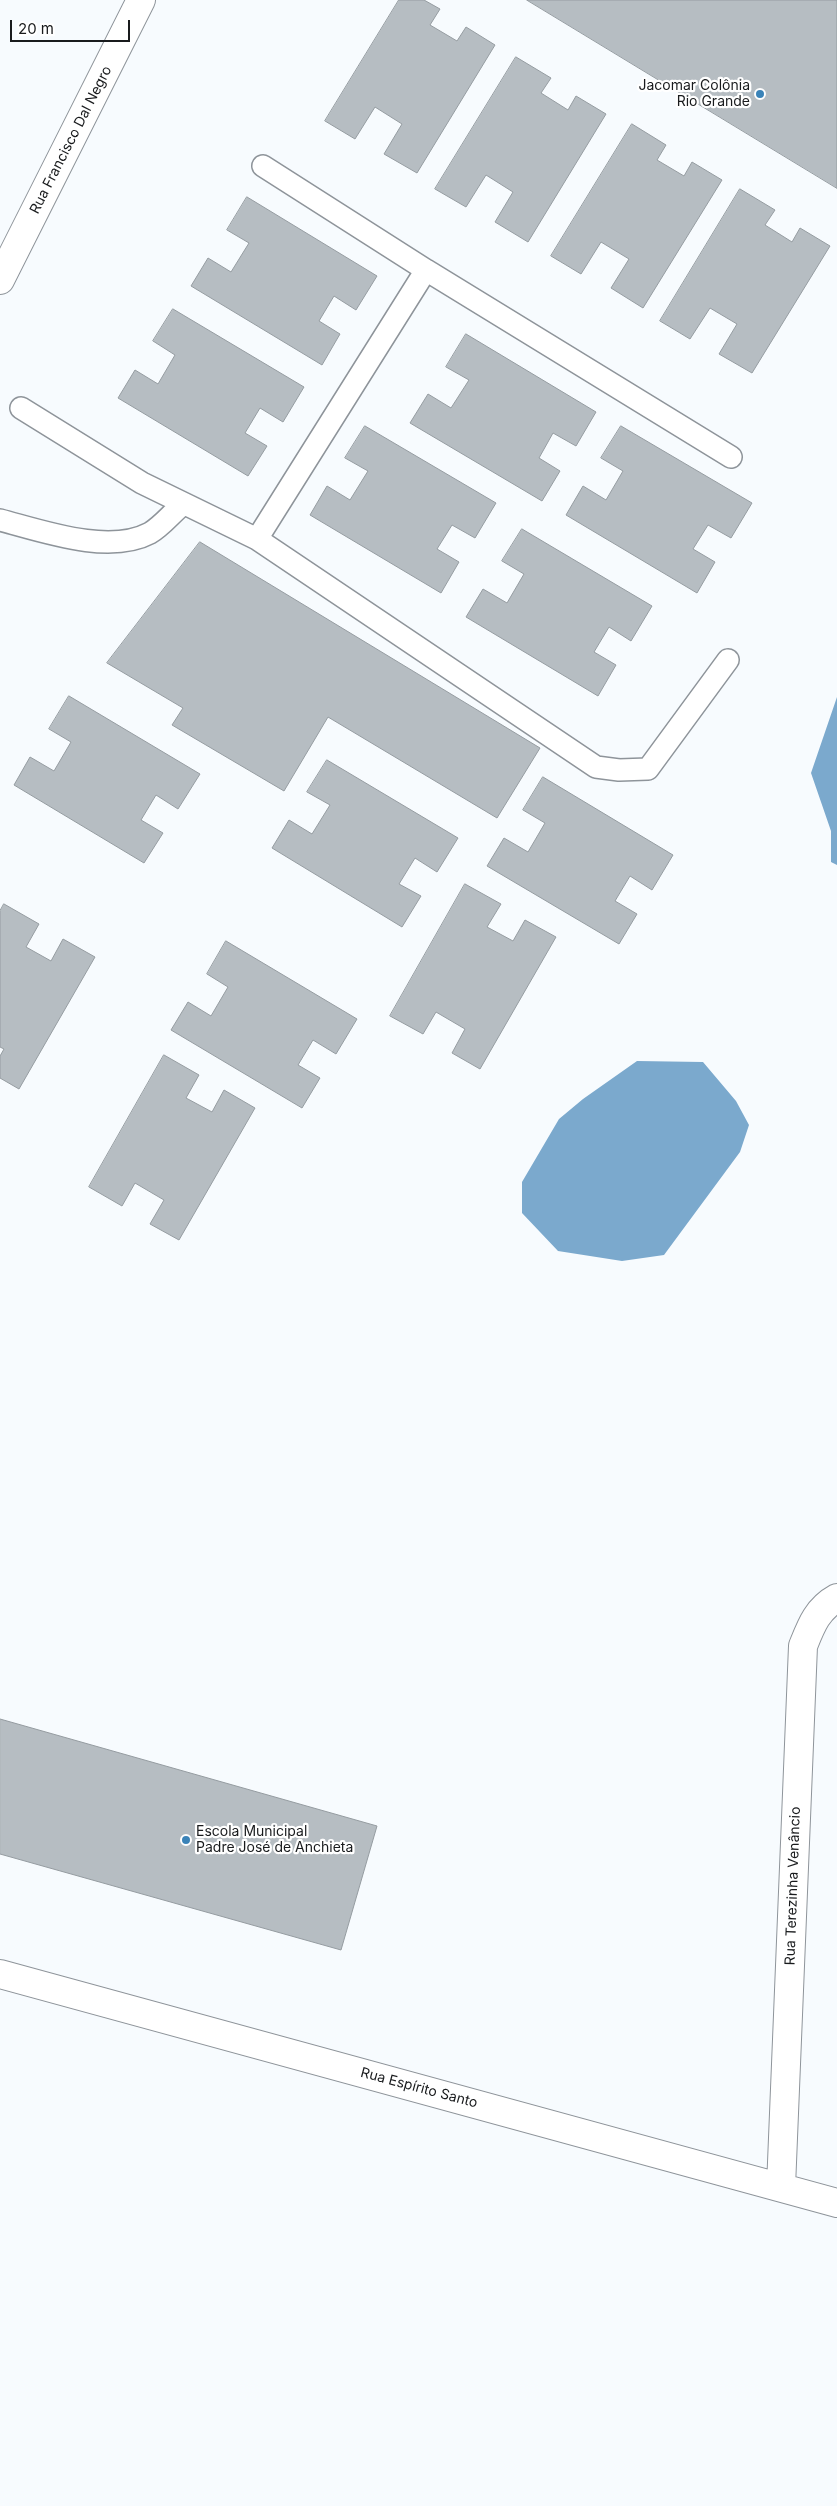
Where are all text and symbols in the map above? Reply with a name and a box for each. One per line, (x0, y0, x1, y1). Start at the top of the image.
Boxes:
scale bar (12, 10, 132, 42)
text: 20 m (18, 19, 54, 38)
street label: Rua Francisco Dal Negro (26, 63, 116, 217)
place label: Jacomar Colônia Rio Grande (638, 78, 750, 110)
marker: Jacomar Colônia Rio Grande (754, 88, 766, 100)
street label: Rua Terezinha Venâncio (782, 1806, 804, 1966)
place label: Escola Municipal Padre José de Anchieta (196, 1824, 353, 1856)
marker: Escola Municipal Padre José de Anchieta (180, 1834, 192, 1846)
street label: Rua Espírito Santo (359, 2064, 479, 2112)

